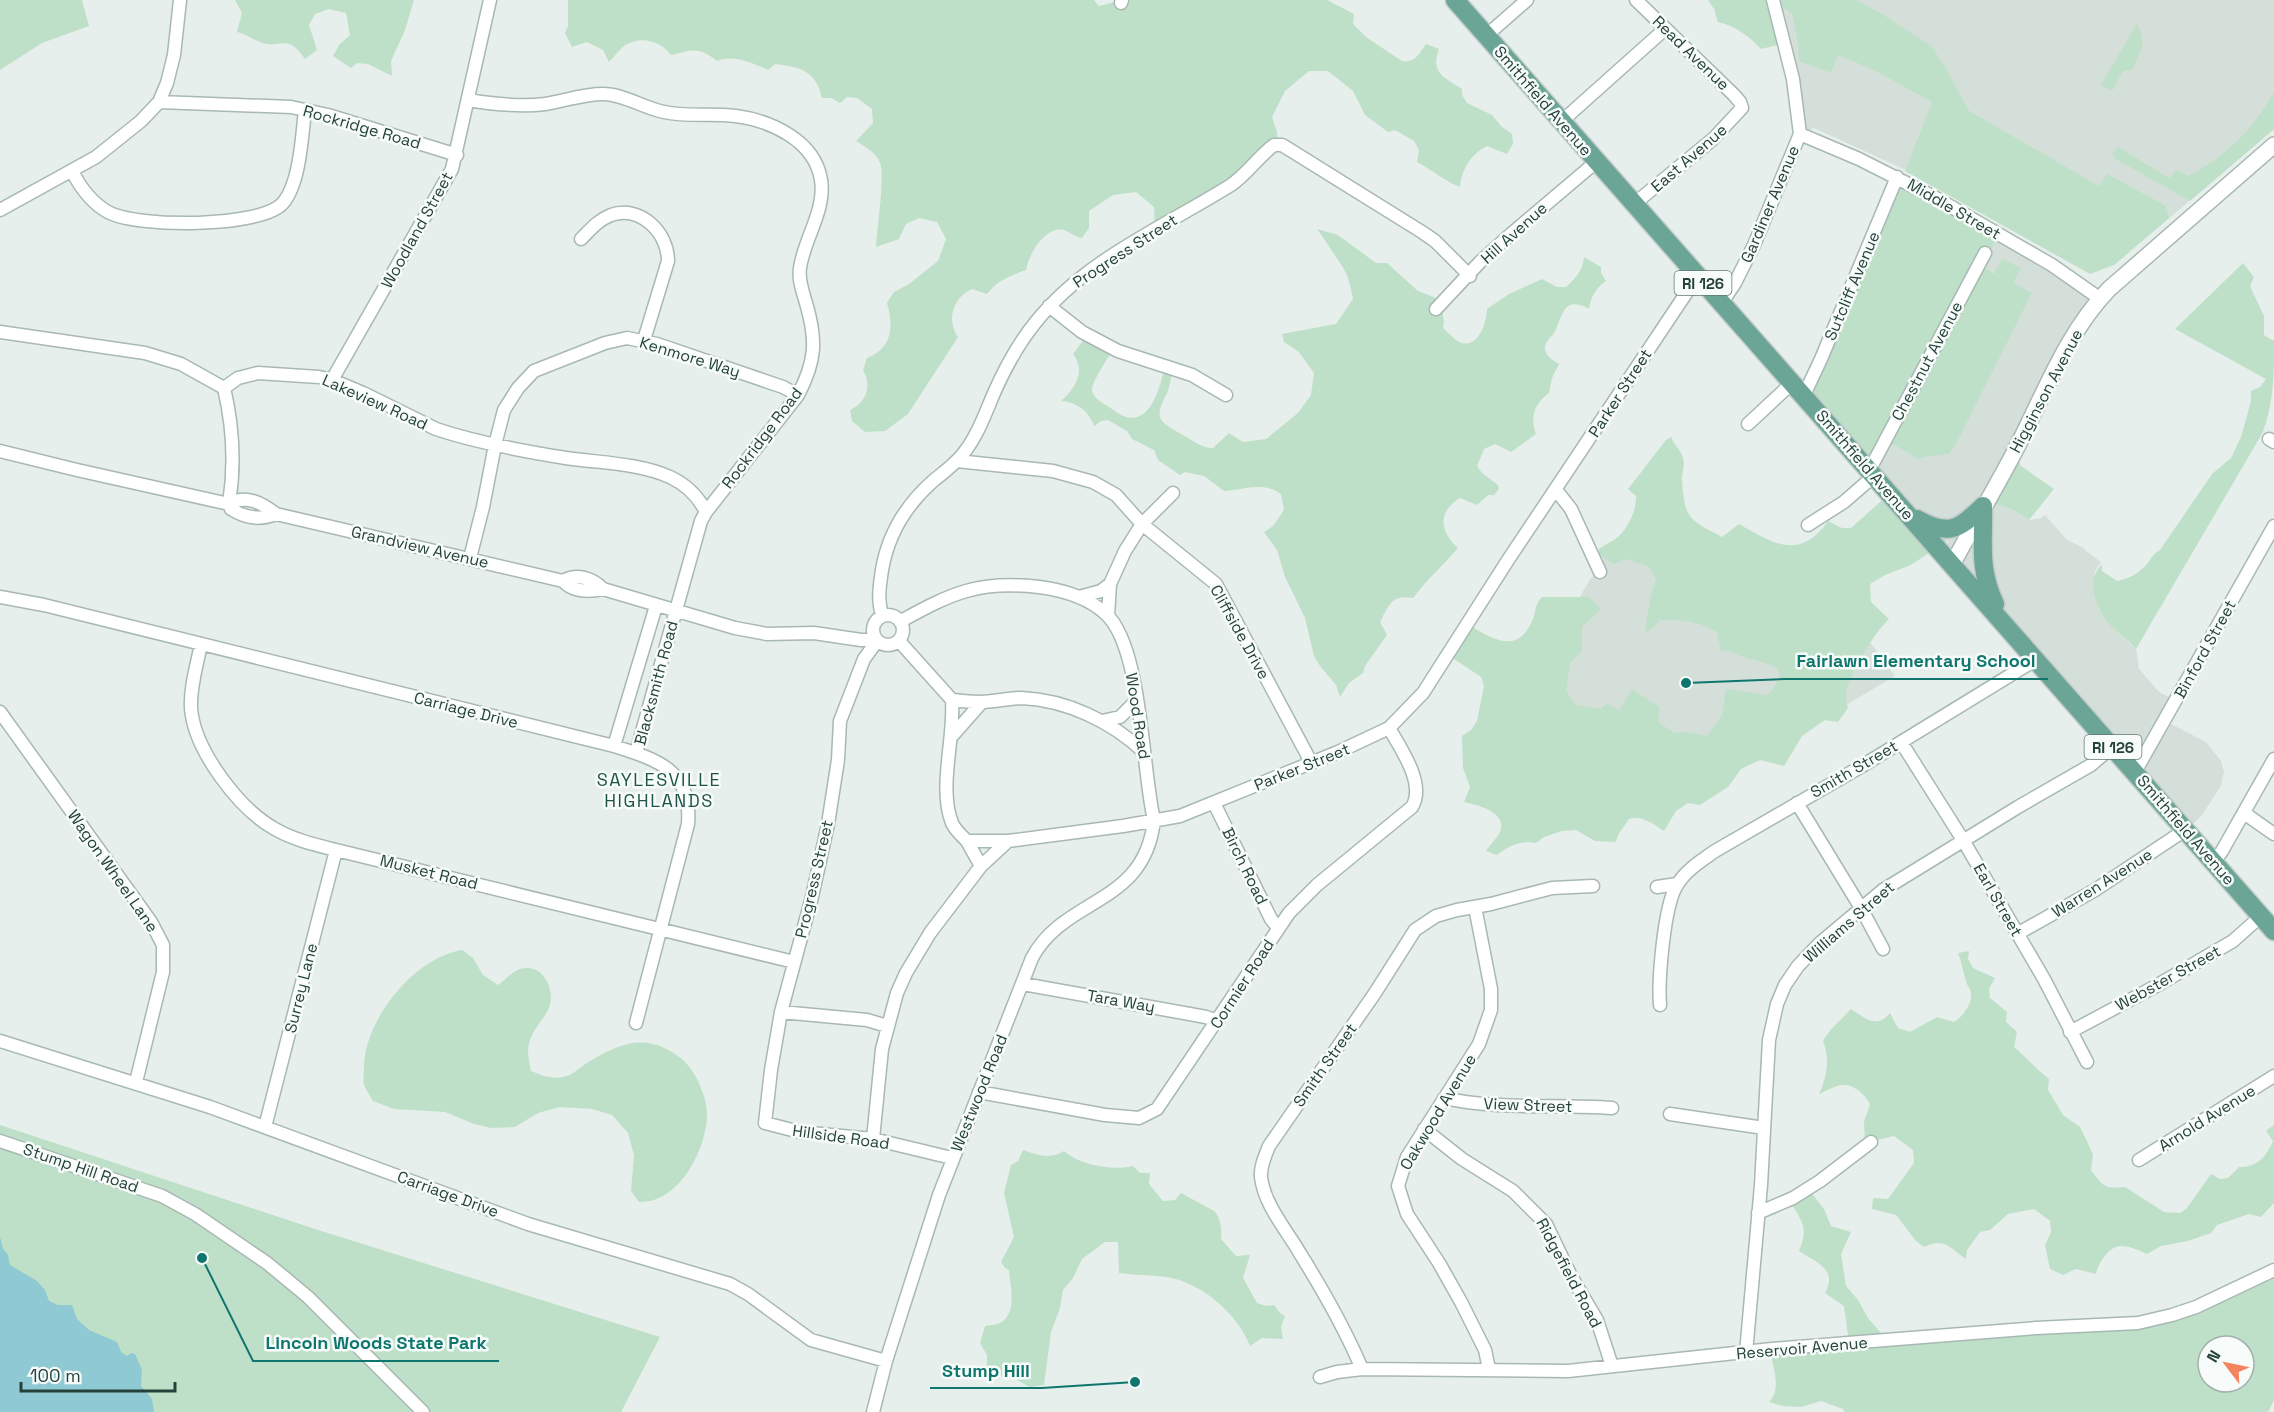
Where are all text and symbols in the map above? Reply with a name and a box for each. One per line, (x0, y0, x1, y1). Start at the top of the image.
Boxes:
street label: Read Avenue (1648, 11, 1734, 95)
street label: Smithfield Avenue (1489, 42, 1597, 160)
street label: Rockridge Road (301, 100, 423, 154)
street label: East Avenue (1647, 119, 1731, 197)
street label: Gardiner Avenue (1736, 142, 1804, 266)
street label: Woodland Street (376, 168, 458, 292)
street label: Middle Street (1903, 174, 2005, 244)
street label: Hill Avenue (1476, 198, 1552, 268)
street label: Progress Street (1069, 209, 1181, 293)
street label: Sutcliff Avenue (1820, 228, 1884, 344)
road number: RI 126 (1674, 271, 1732, 295)
street label: Chestnut Avenue (1887, 298, 1967, 424)
street label: Higginson Avenue (2005, 325, 2087, 457)
street label: Kenmore Way (637, 332, 743, 382)
street label: Parker Street (1584, 345, 1656, 441)
street label: Lakeview Road (319, 369, 431, 435)
street label: Rockridge Road (717, 383, 807, 493)
street label: Smithfield Avenue (1811, 406, 1919, 524)
street label: Grandview Avenue (349, 521, 491, 573)
street label: Cliffside Drive (1205, 581, 1275, 683)
street label: Binford Street (2169, 596, 2241, 702)
street label: Blacksmith Road (629, 618, 683, 748)
callout: Fairlawn Elementary School (1785, 643, 2048, 679)
text: Fairlawn Elementary School (1796, 649, 2036, 672)
street label: Wood Road (1121, 671, 1155, 761)
street label: Carriage Drive (412, 687, 520, 733)
street label: Smith Street (1806, 735, 1902, 803)
road number: RI 126 (2084, 735, 2142, 759)
street label: Parker Street (1251, 738, 1353, 796)
district label: SAYLESVILLE HIGHLANDS (597, 768, 721, 812)
street label: Smithfield Avenue (2132, 771, 2240, 889)
street label: Wagon Wheel Lane (63, 806, 163, 936)
street label: Progress Street (790, 818, 838, 940)
street label: Birch Road (1217, 824, 1273, 908)
street label: Warren Avenue (2048, 844, 2156, 922)
street label: Musket Road (378, 850, 480, 894)
street label: Earl Street (1969, 860, 2027, 940)
street label: Williams Street (1799, 877, 1899, 967)
street label: Cormier Road (1205, 935, 1279, 1033)
street label: Webster Street (2112, 940, 2224, 1016)
street label: Surrey Lane (280, 941, 322, 1035)
street label: Tara Way (1085, 985, 1157, 1017)
street label: Smith Street (1288, 1019, 1362, 1111)
street label: Westwood Road (946, 1031, 1012, 1155)
street label: Oakwood Avenue (1395, 1050, 1481, 1174)
street label: Arnold Avenue (2155, 1080, 2259, 1156)
street label: View Street (1483, 1093, 1573, 1117)
street label: Hillside Road (791, 1120, 891, 1154)
street label: Stump Hill Road (20, 1138, 142, 1198)
street label: Carriage Drive (394, 1166, 502, 1222)
street label: Ridgefield Road (1531, 1214, 1607, 1332)
callout: Lincoln Woods State Park (253, 1325, 499, 1361)
text: Lincoln Woods State Park (265, 1331, 487, 1354)
street label: Reservoir Avenue (1735, 1332, 1869, 1364)
north arrow (2196, 1334, 2256, 1394)
text: N (2202, 1346, 2225, 1366)
callout: Stump Hill (930, 1352, 1042, 1388)
scale bar (21, 1355, 176, 1393)
text: Stump Hill (942, 1359, 1030, 1382)
text: 100 m (30, 1364, 81, 1387)

